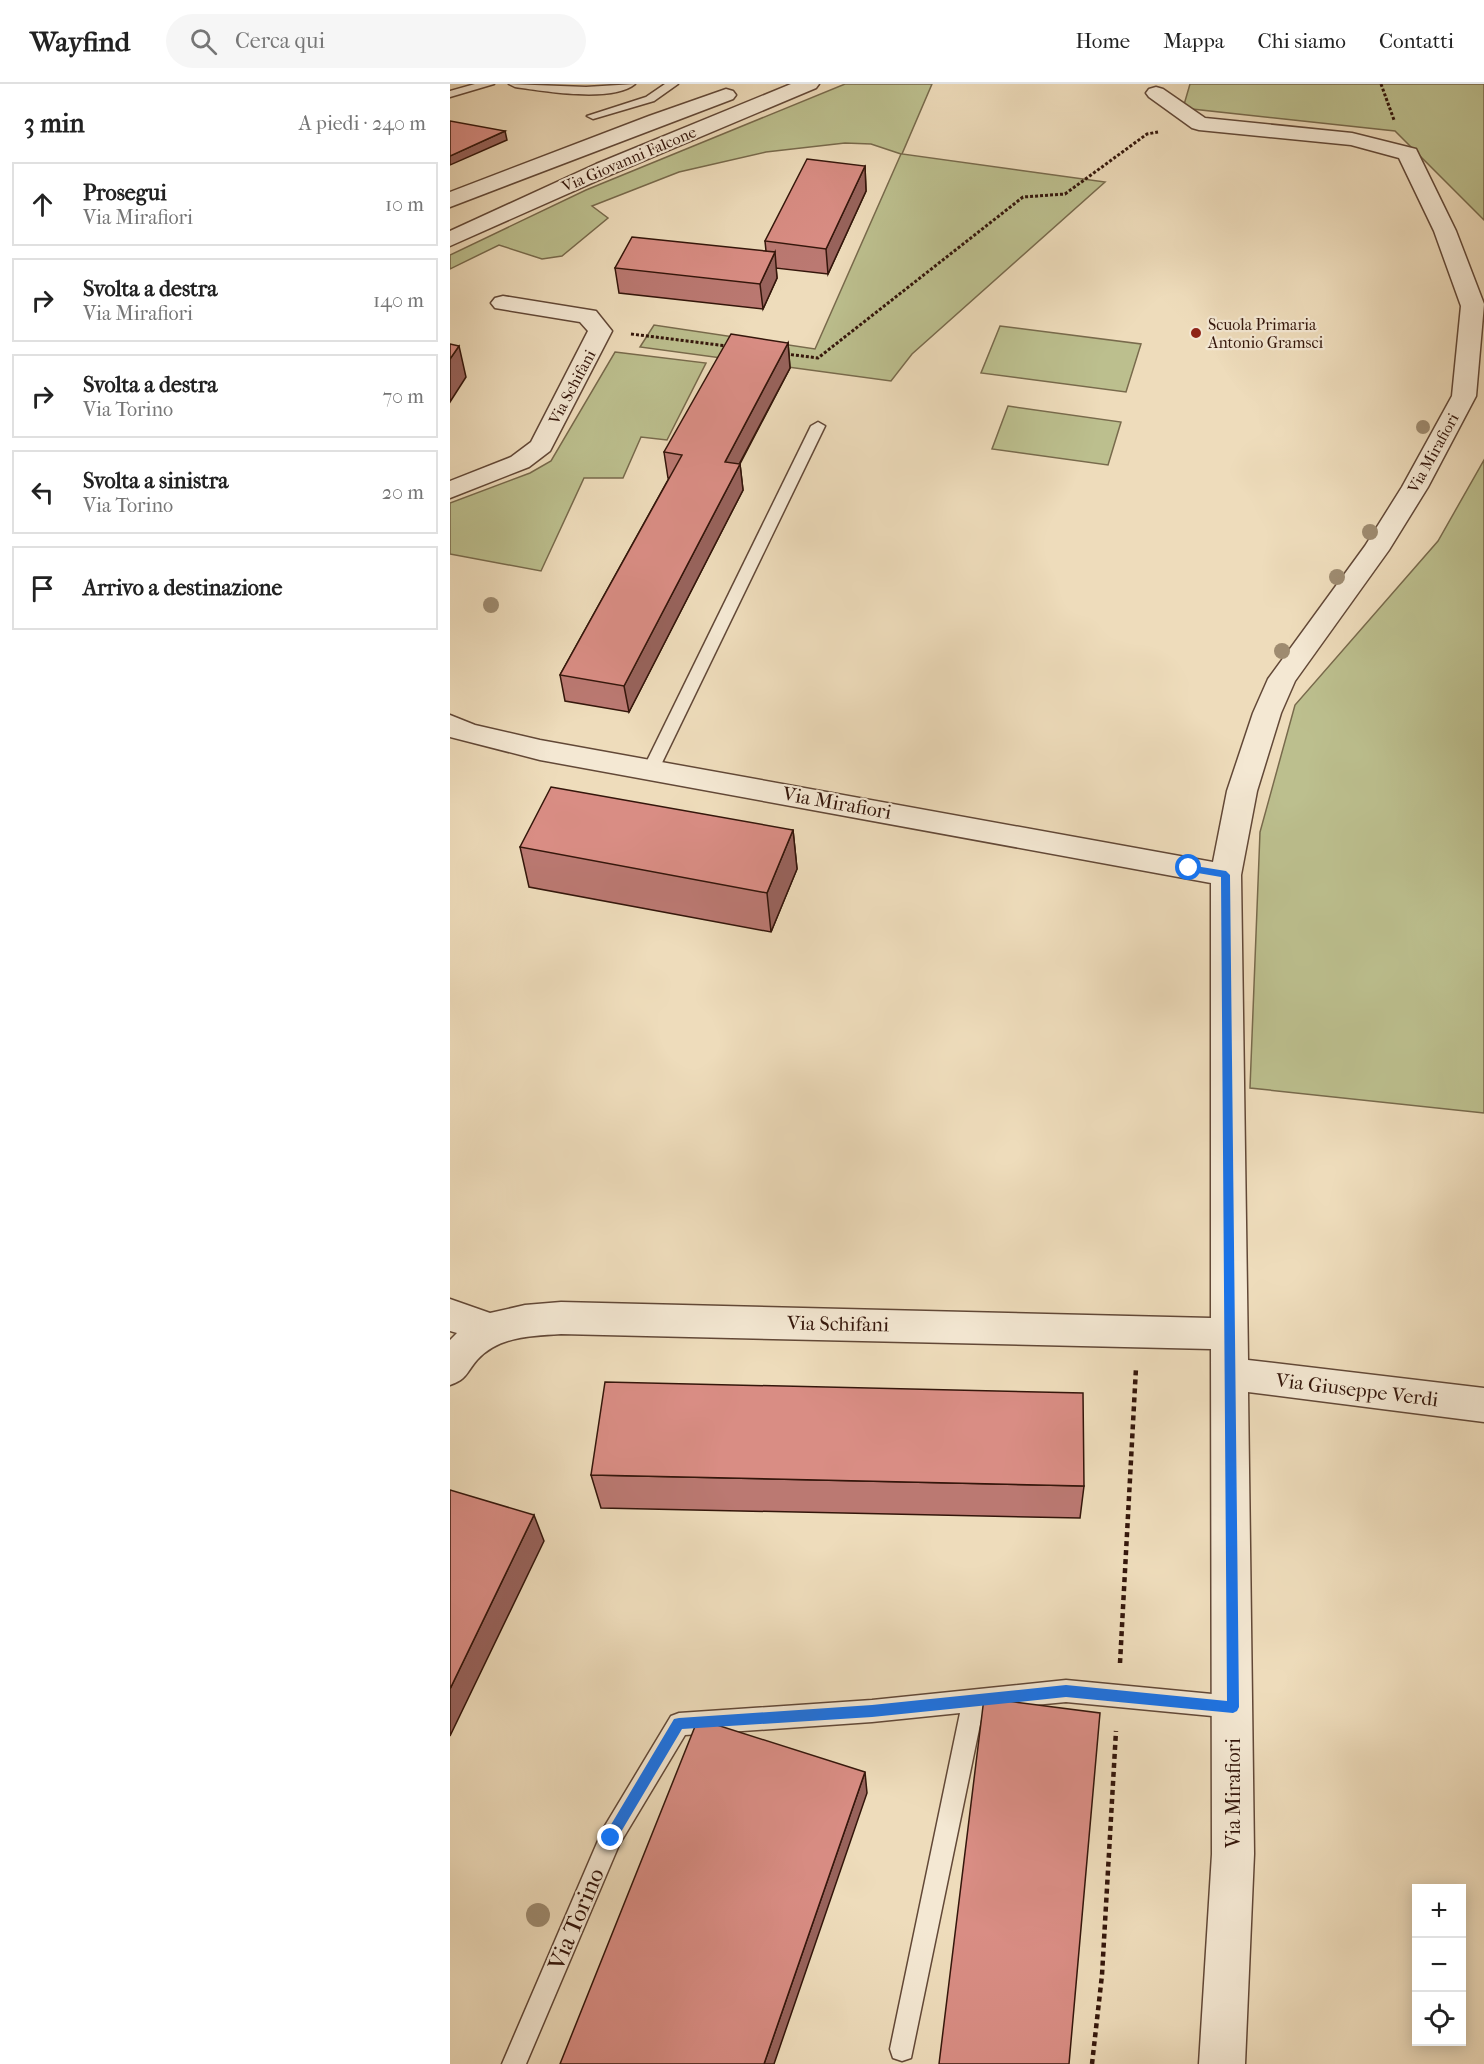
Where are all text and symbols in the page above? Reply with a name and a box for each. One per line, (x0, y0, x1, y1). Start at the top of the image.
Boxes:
search box (166, 14, 586, 68)
text: Wayfind (30, 25, 130, 58)
icon: search (187, 25, 220, 58)
text: Cerca qui (235, 28, 325, 54)
text: Home (1076, 29, 1130, 53)
text: Mappa (1163, 29, 1225, 53)
text: Chi siamo (1258, 29, 1346, 53)
text: Contatti (1379, 29, 1454, 53)
text: 3 min (24, 108, 85, 139)
text: A piedi · 240 m (299, 112, 426, 135)
street label: Via Giovanni Falcone (558, 122, 699, 196)
text: Prosegui (83, 180, 167, 206)
icon: ahead (26, 188, 59, 221)
text: 10 m (385, 193, 424, 216)
text: Via Mirafiori (83, 206, 193, 229)
text: Svolta a destra (83, 276, 217, 302)
icon: right (26, 284, 59, 317)
text: 140 m (373, 289, 424, 312)
text: Via Mirafiori (83, 302, 193, 325)
place label: Scuola Primaria Antonio Gramsci (1207, 315, 1324, 352)
marker: Scuola Primaria Antonio Gramsci (1189, 326, 1203, 340)
street label: Via Schifani (544, 346, 600, 428)
text: Svolta a destra (83, 372, 217, 398)
icon: right (26, 380, 59, 413)
text: 70 m (382, 385, 424, 408)
text: Via Torino (83, 398, 173, 421)
street label: Via Mirafiori (1403, 410, 1463, 497)
text: Svolta a sinistra (83, 468, 228, 494)
icon: left (26, 476, 59, 509)
text: 20 m (382, 481, 424, 504)
text: Via Torino (83, 494, 173, 517)
icon: arrive (26, 572, 59, 605)
text: Arrivo a destinazione (83, 575, 282, 601)
street label: Via Mirafiori (780, 782, 893, 824)
route start (1175, 854, 1201, 880)
street label: Via Schifani (786, 1312, 889, 1336)
street label: Via Giuseppe Verdi (1273, 1368, 1440, 1411)
street label: Via Mirafiori (1222, 1738, 1245, 1849)
route end (597, 1824, 623, 1850)
street label: Via Torino (542, 1864, 610, 1975)
map controls (1412, 1884, 1466, 2046)
button: + (1412, 1884, 1466, 1938)
button: − (1412, 1938, 1466, 1992)
button: locate (1412, 1992, 1466, 2046)

